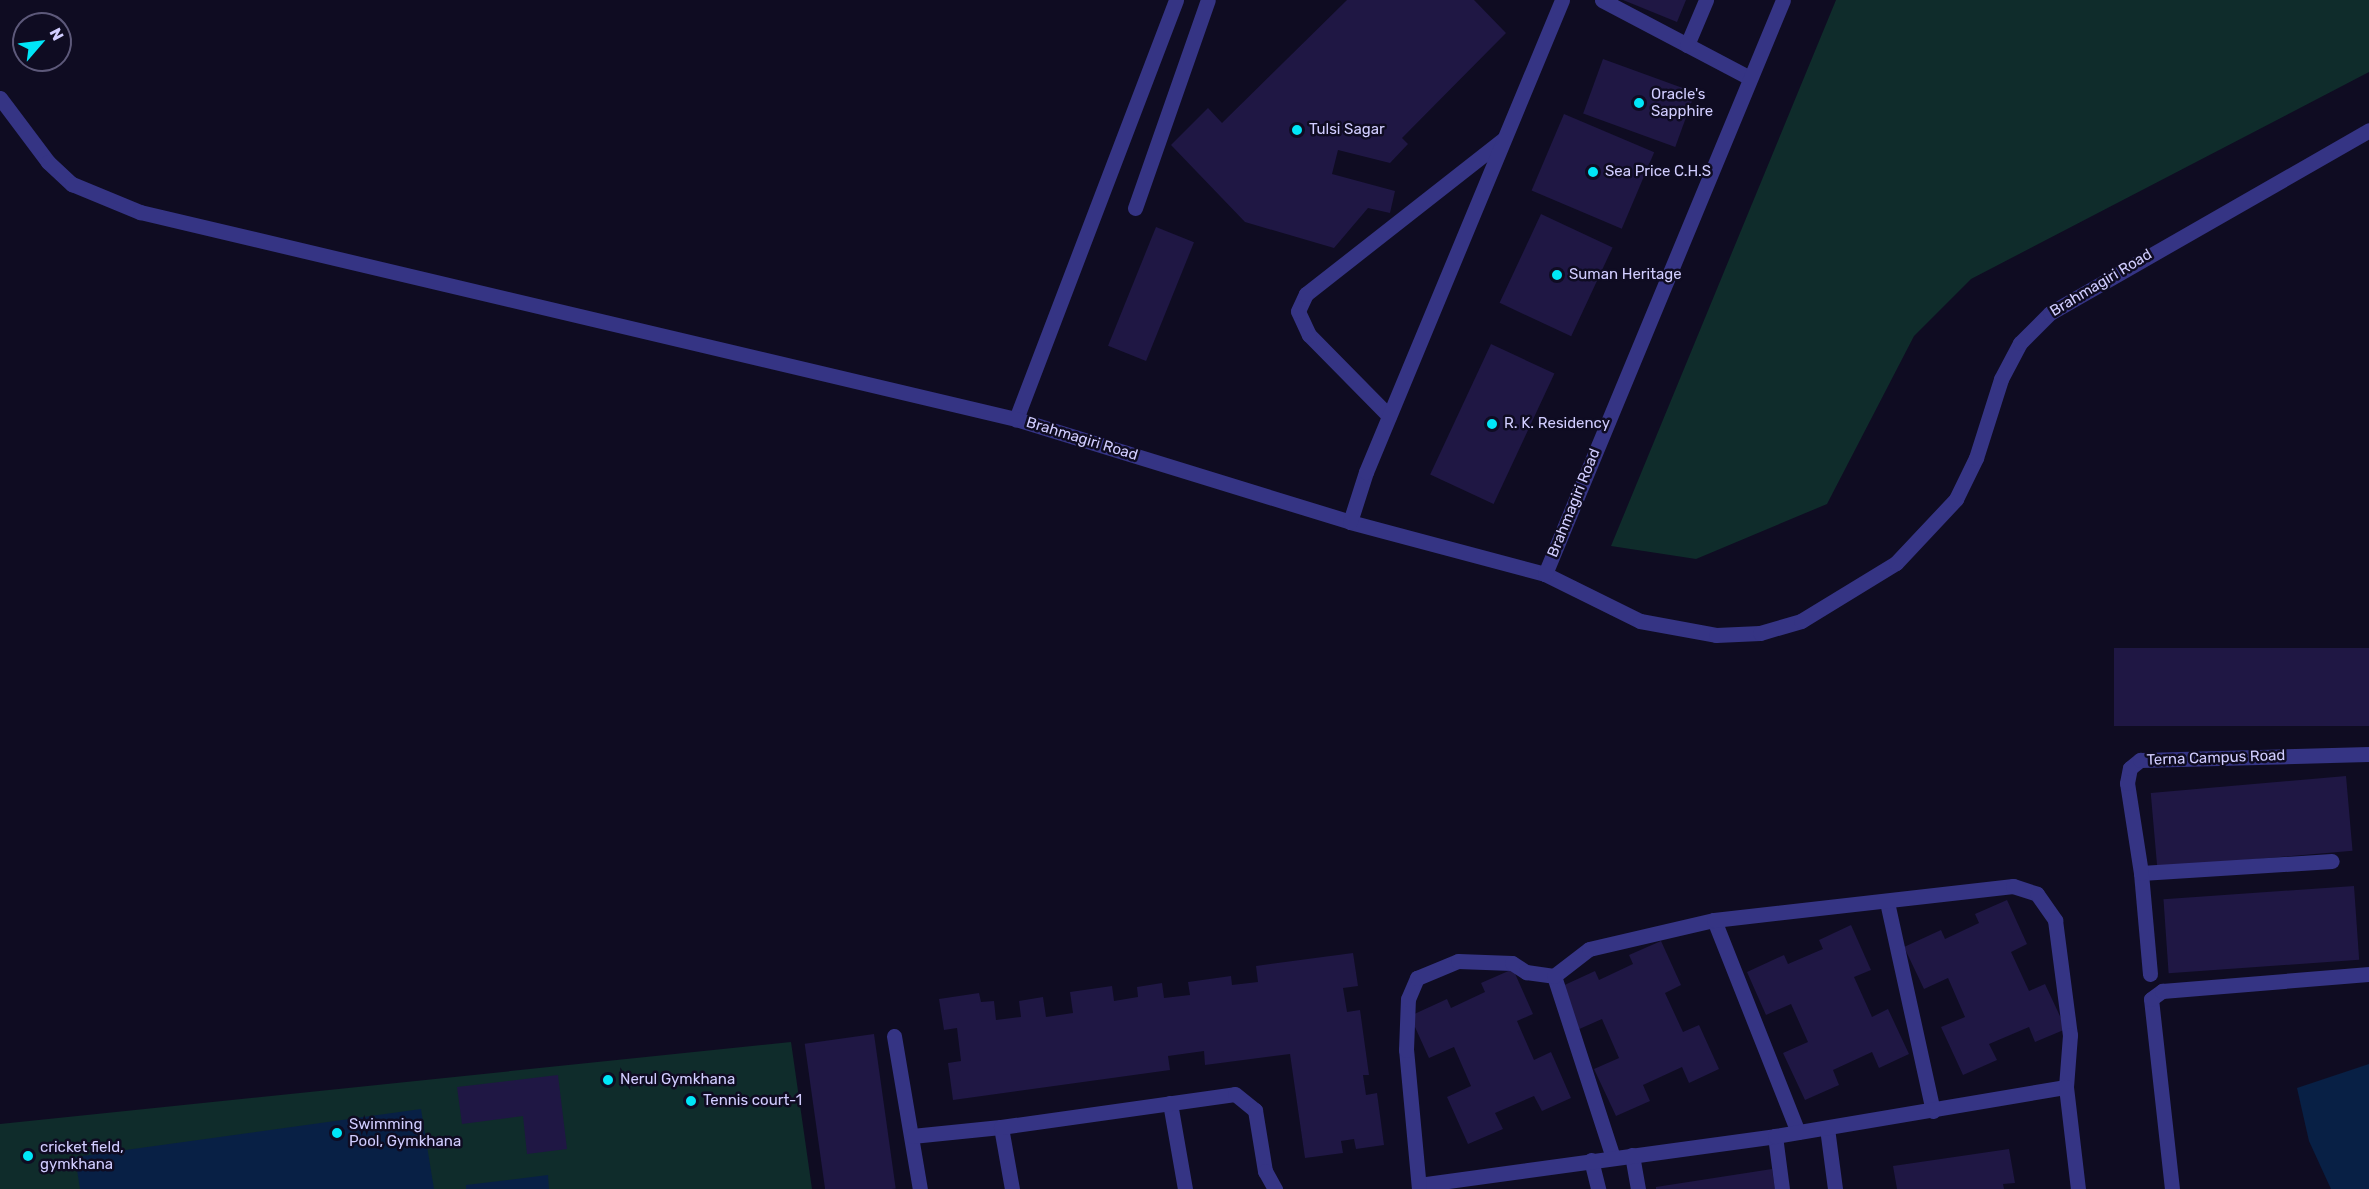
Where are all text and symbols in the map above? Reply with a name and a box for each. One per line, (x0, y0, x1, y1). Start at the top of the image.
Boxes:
north arrow (12, 12, 72, 72)
text: N (45, 25, 68, 44)
place label: Oracle's Sapphire (1651, 85, 1713, 120)
marker: Oracle's Sapphire (1632, 96, 1646, 110)
place label: Tulsi Sagar (1309, 121, 1385, 139)
marker: Tulsi Sagar (1290, 123, 1304, 137)
place label: Sea Price C.H.S (1605, 163, 1711, 181)
marker: Sea Price C.H.S (1586, 165, 1600, 179)
street label: Brahmagiri Road (2047, 245, 2155, 321)
place label: Suman Heritage (1569, 266, 1682, 284)
marker: Suman Heritage (1550, 268, 1564, 282)
street label: Brahmagiri Road (1024, 413, 1140, 465)
place label: R. K. Residency (1504, 415, 1610, 433)
marker: R. K. Residency (1485, 417, 1499, 431)
street label: Brahmagiri Road (1544, 446, 1604, 560)
street label: Terna Campus Road (2146, 747, 2286, 769)
place label: Nerul Gymkhana (620, 1071, 735, 1089)
marker: Nerul Gymkhana (601, 1073, 615, 1087)
place label: Tennis court-1 (703, 1092, 802, 1110)
marker: Tennis court-1 (684, 1094, 698, 1108)
place label: Swimming Pool, Gymkhana (349, 1115, 461, 1150)
marker: Swimming Pool, Gymkhana (330, 1126, 344, 1140)
place label: cricket field, gymkhana (40, 1138, 124, 1173)
marker: cricket field, gymkhana (21, 1149, 35, 1163)

